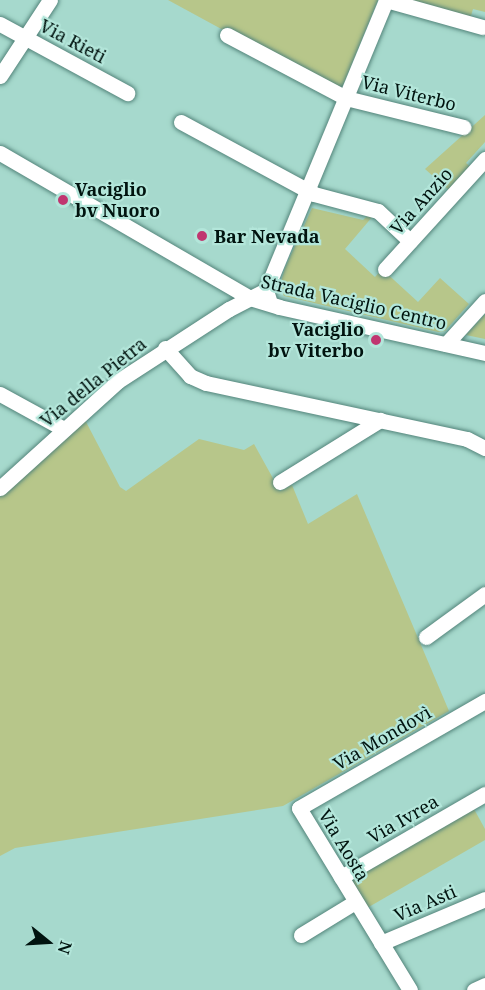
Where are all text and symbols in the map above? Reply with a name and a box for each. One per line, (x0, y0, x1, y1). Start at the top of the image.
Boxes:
street label: Via Rieti (36, 15, 110, 67)
street label: Via Viterbo (360, 71, 458, 115)
street label: Via Anzio (385, 163, 457, 239)
place label: Vaciglio bv Nuoro (75, 179, 160, 222)
marker: Vaciglio bv Nuoro (56, 193, 70, 207)
place label: Bar Nevada (214, 225, 320, 247)
marker: Bar Nevada (195, 229, 209, 243)
street label: Strada Vaciglio Centro (259, 270, 449, 334)
place label: Vaciglio bv Viterbo (268, 319, 364, 362)
street label: Via della Pietra (36, 333, 150, 431)
marker: Vaciglio bv Viterbo (369, 333, 383, 347)
street label: Via Mondovì (329, 701, 435, 775)
street label: Via Ivrea (364, 790, 442, 848)
street label: Via Aosta (314, 805, 374, 885)
street label: Via Asti (391, 880, 459, 926)
north arrow (18, 912, 78, 972)
text: N (53, 938, 78, 957)

